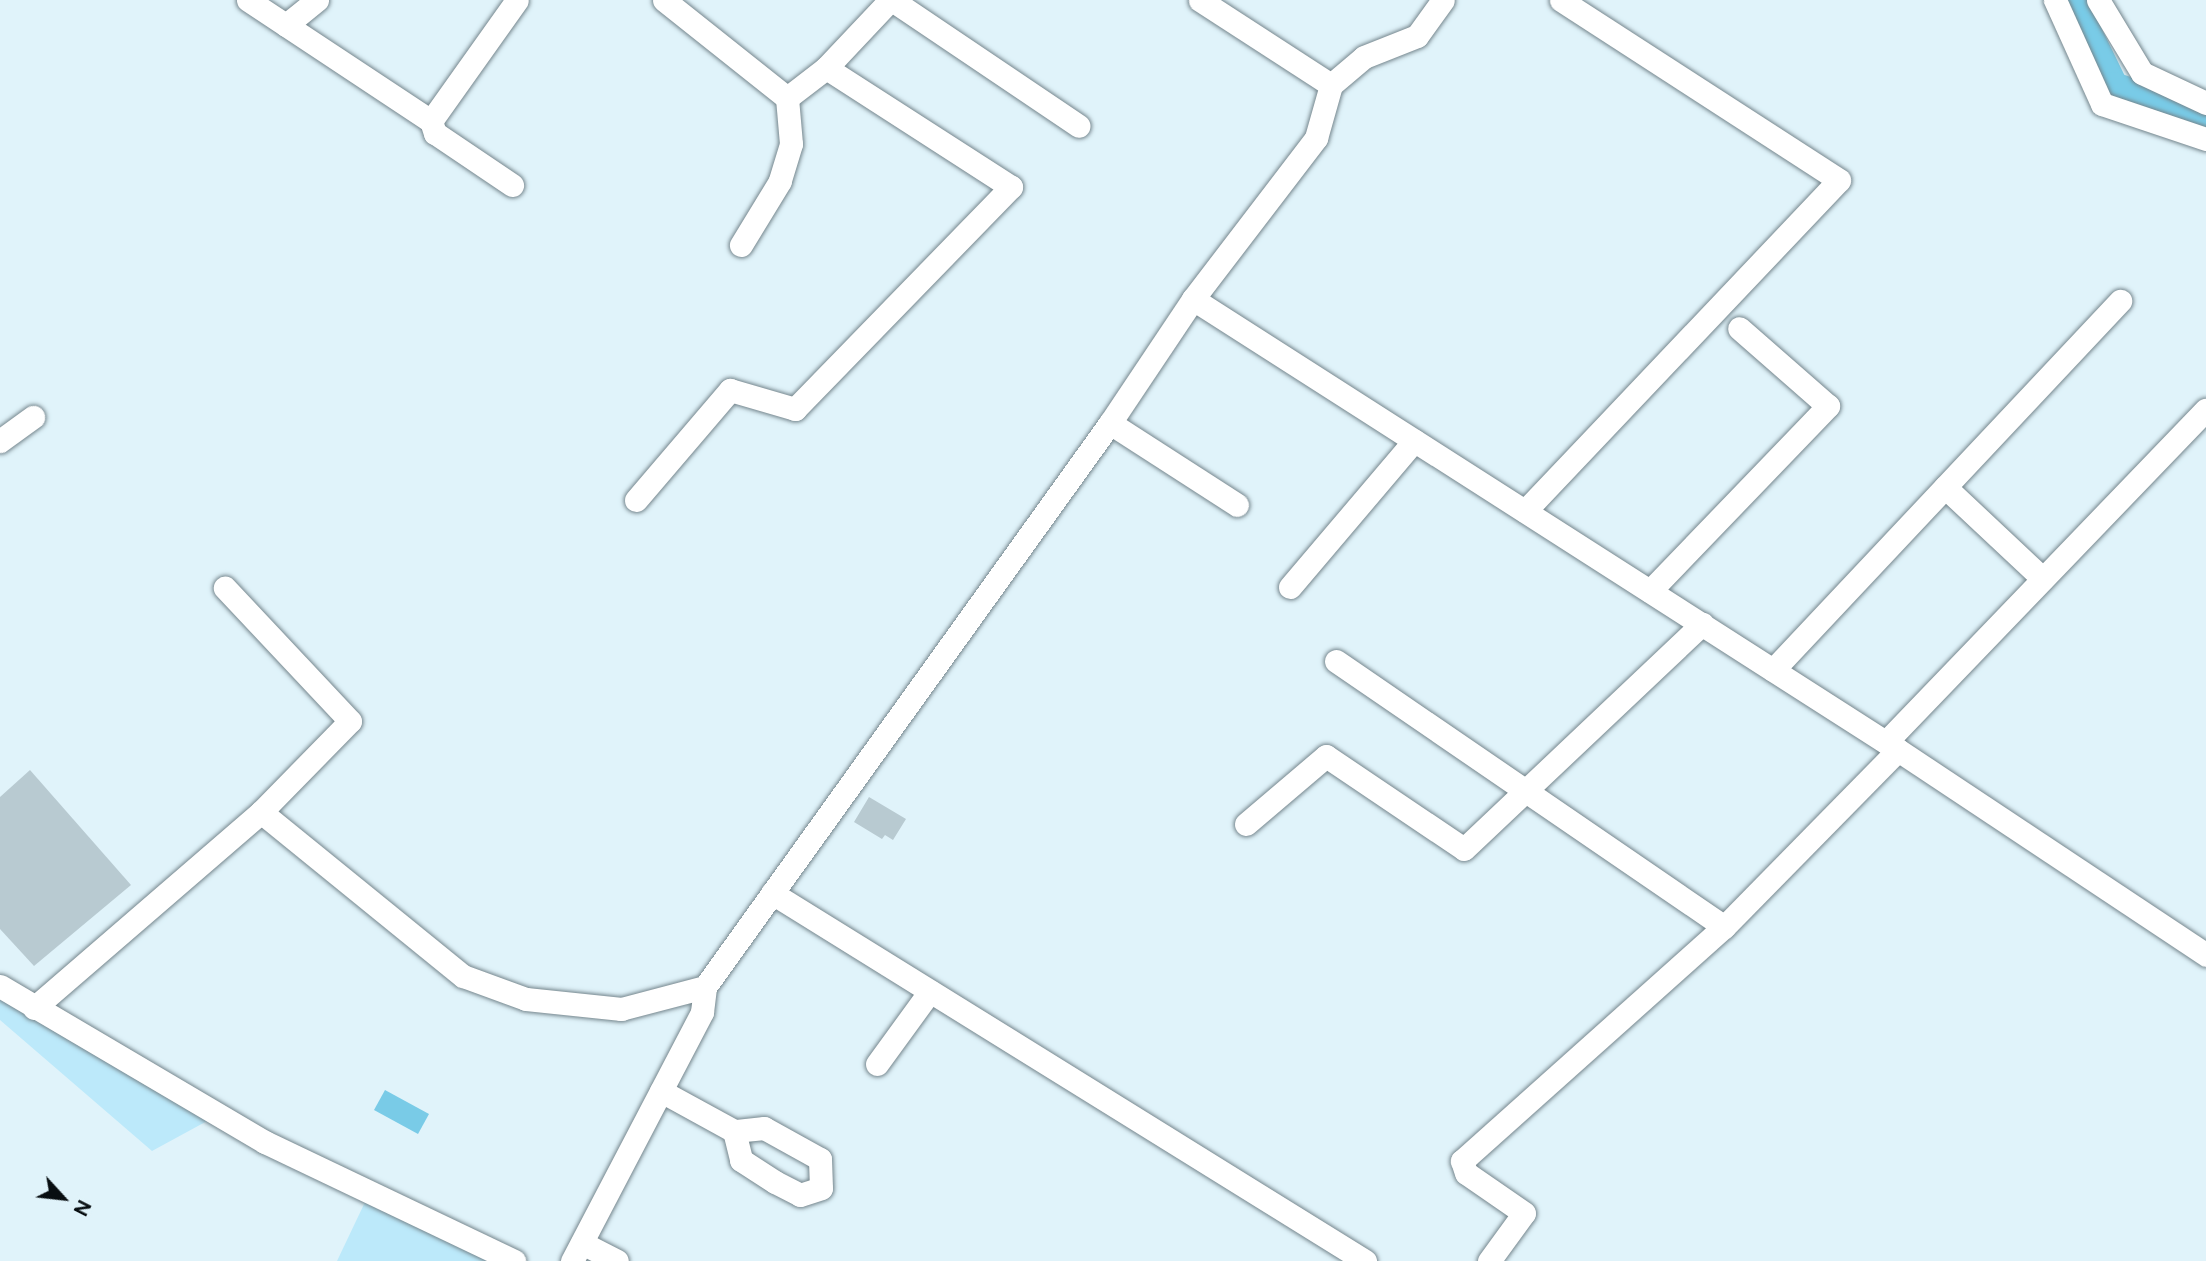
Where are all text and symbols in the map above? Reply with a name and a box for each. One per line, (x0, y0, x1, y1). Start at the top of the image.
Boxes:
north arrow (28, 1163, 98, 1233)
text: N (69, 1196, 96, 1220)

